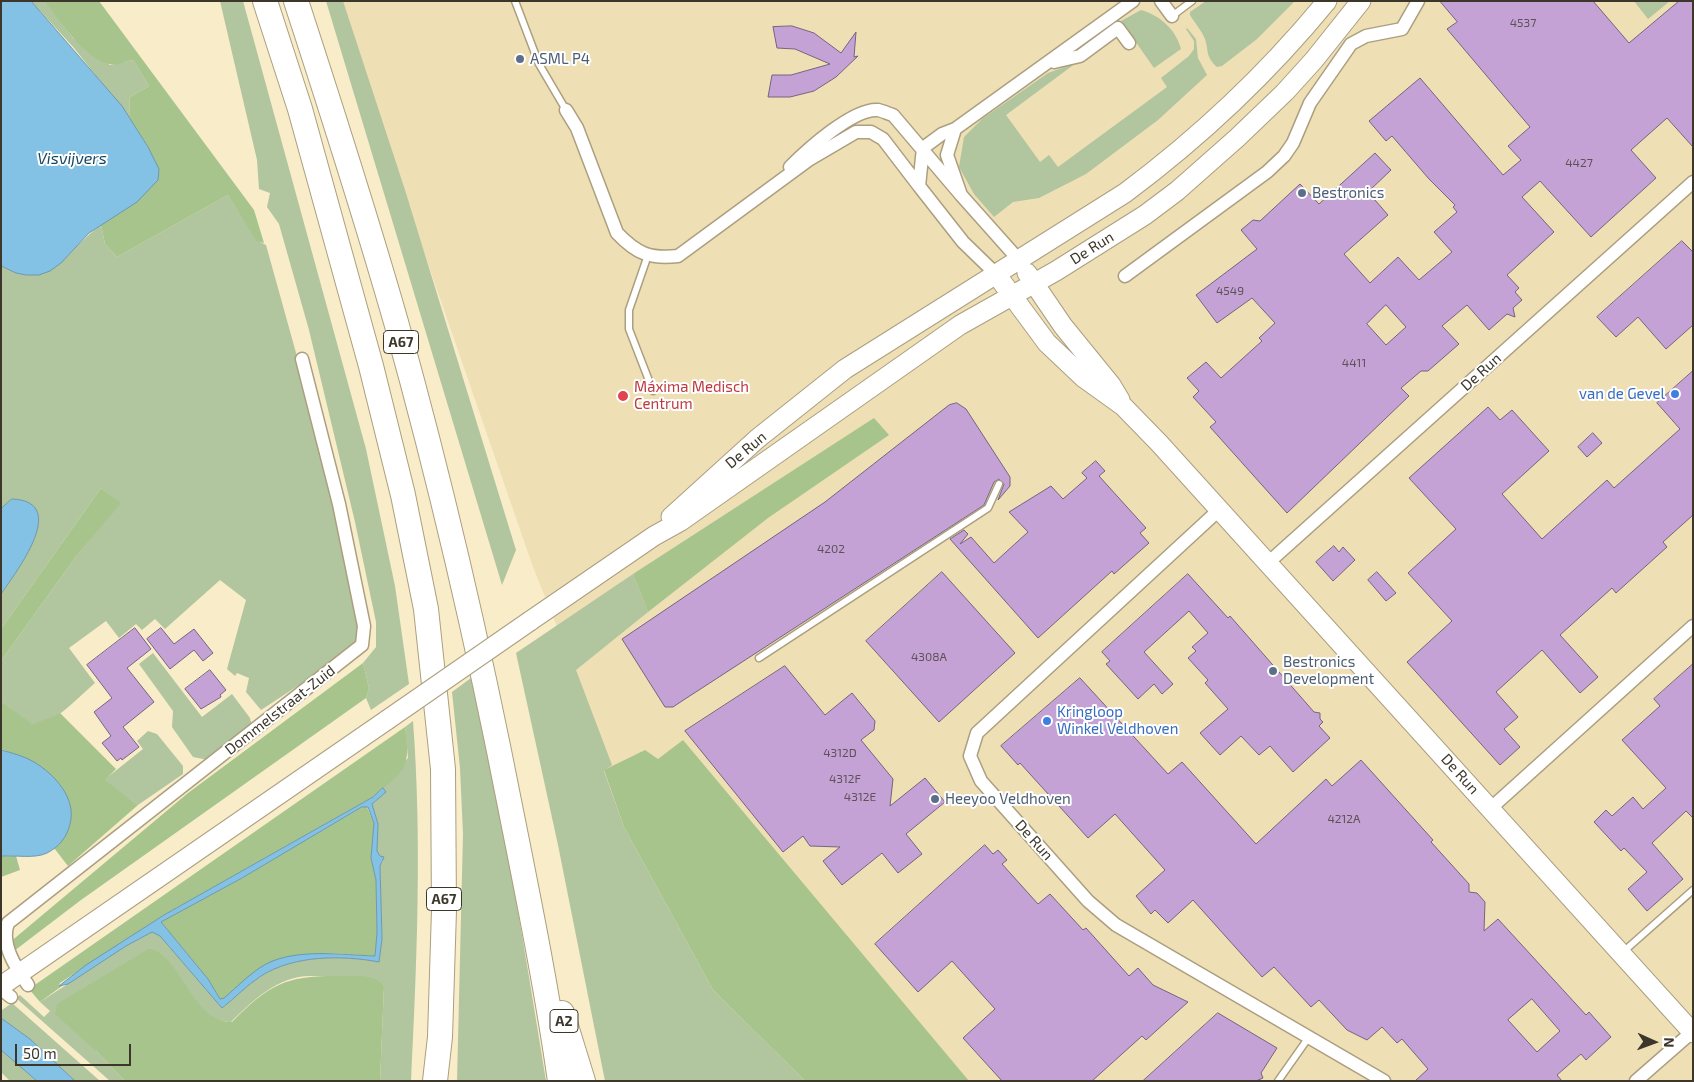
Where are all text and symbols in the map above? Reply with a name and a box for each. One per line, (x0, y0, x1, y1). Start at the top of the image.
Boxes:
house number: 4537 (1510, 16, 1536, 30)
place label: ASML P4 (530, 50, 590, 68)
marker: ASML P4 (514, 53, 526, 65)
water label: Visvijvers (37, 149, 107, 169)
house number: 4427 (1565, 156, 1593, 170)
place label: Bestronics (1312, 184, 1384, 202)
marker: Bestronics (1296, 187, 1308, 199)
street label: De Run (1067, 228, 1117, 268)
house number: 4549 (1216, 284, 1244, 298)
road number: A67 (384, 331, 418, 354)
street label: De Run (1457, 349, 1505, 395)
house number: 4411 (1342, 356, 1366, 370)
place label: Máxima Medisch Centrum (634, 378, 749, 413)
place label: van de Gevel (1579, 385, 1665, 403)
marker: van de Gevel (1669, 388, 1681, 400)
marker: Máxima Medisch Centrum (616, 389, 630, 403)
street label: De Run (722, 428, 770, 472)
house number: 4202 (817, 542, 845, 556)
house number: 4308A (911, 650, 947, 664)
place label: Bestronics Development (1283, 653, 1374, 688)
street label: Dommelstraat-Zuid (221, 661, 339, 759)
marker: Bestronics Development (1267, 665, 1279, 677)
place label: Kringloop Winkel Veldhoven (1057, 703, 1178, 738)
marker: Kringloop Winkel Veldhoven (1041, 715, 1053, 727)
house number: 4312D (823, 746, 857, 760)
street label: De Run (1437, 750, 1483, 798)
house number: 4312F (829, 772, 861, 786)
house number: 4312E (844, 790, 876, 804)
place label: Heeyoo Veldhoven (945, 790, 1071, 808)
marker: Heeyoo Veldhoven (929, 793, 941, 805)
house number: 4212A (1327, 812, 1361, 826)
street label: De Run (1011, 816, 1057, 864)
road number: A67 (426, 888, 462, 911)
road number: A2 (550, 1009, 578, 1032)
north arrow (1629, 1017, 1679, 1067)
scale bar (18, 1034, 134, 1066)
text: N (1661, 1037, 1678, 1048)
text: 50 m (23, 1044, 57, 1062)

